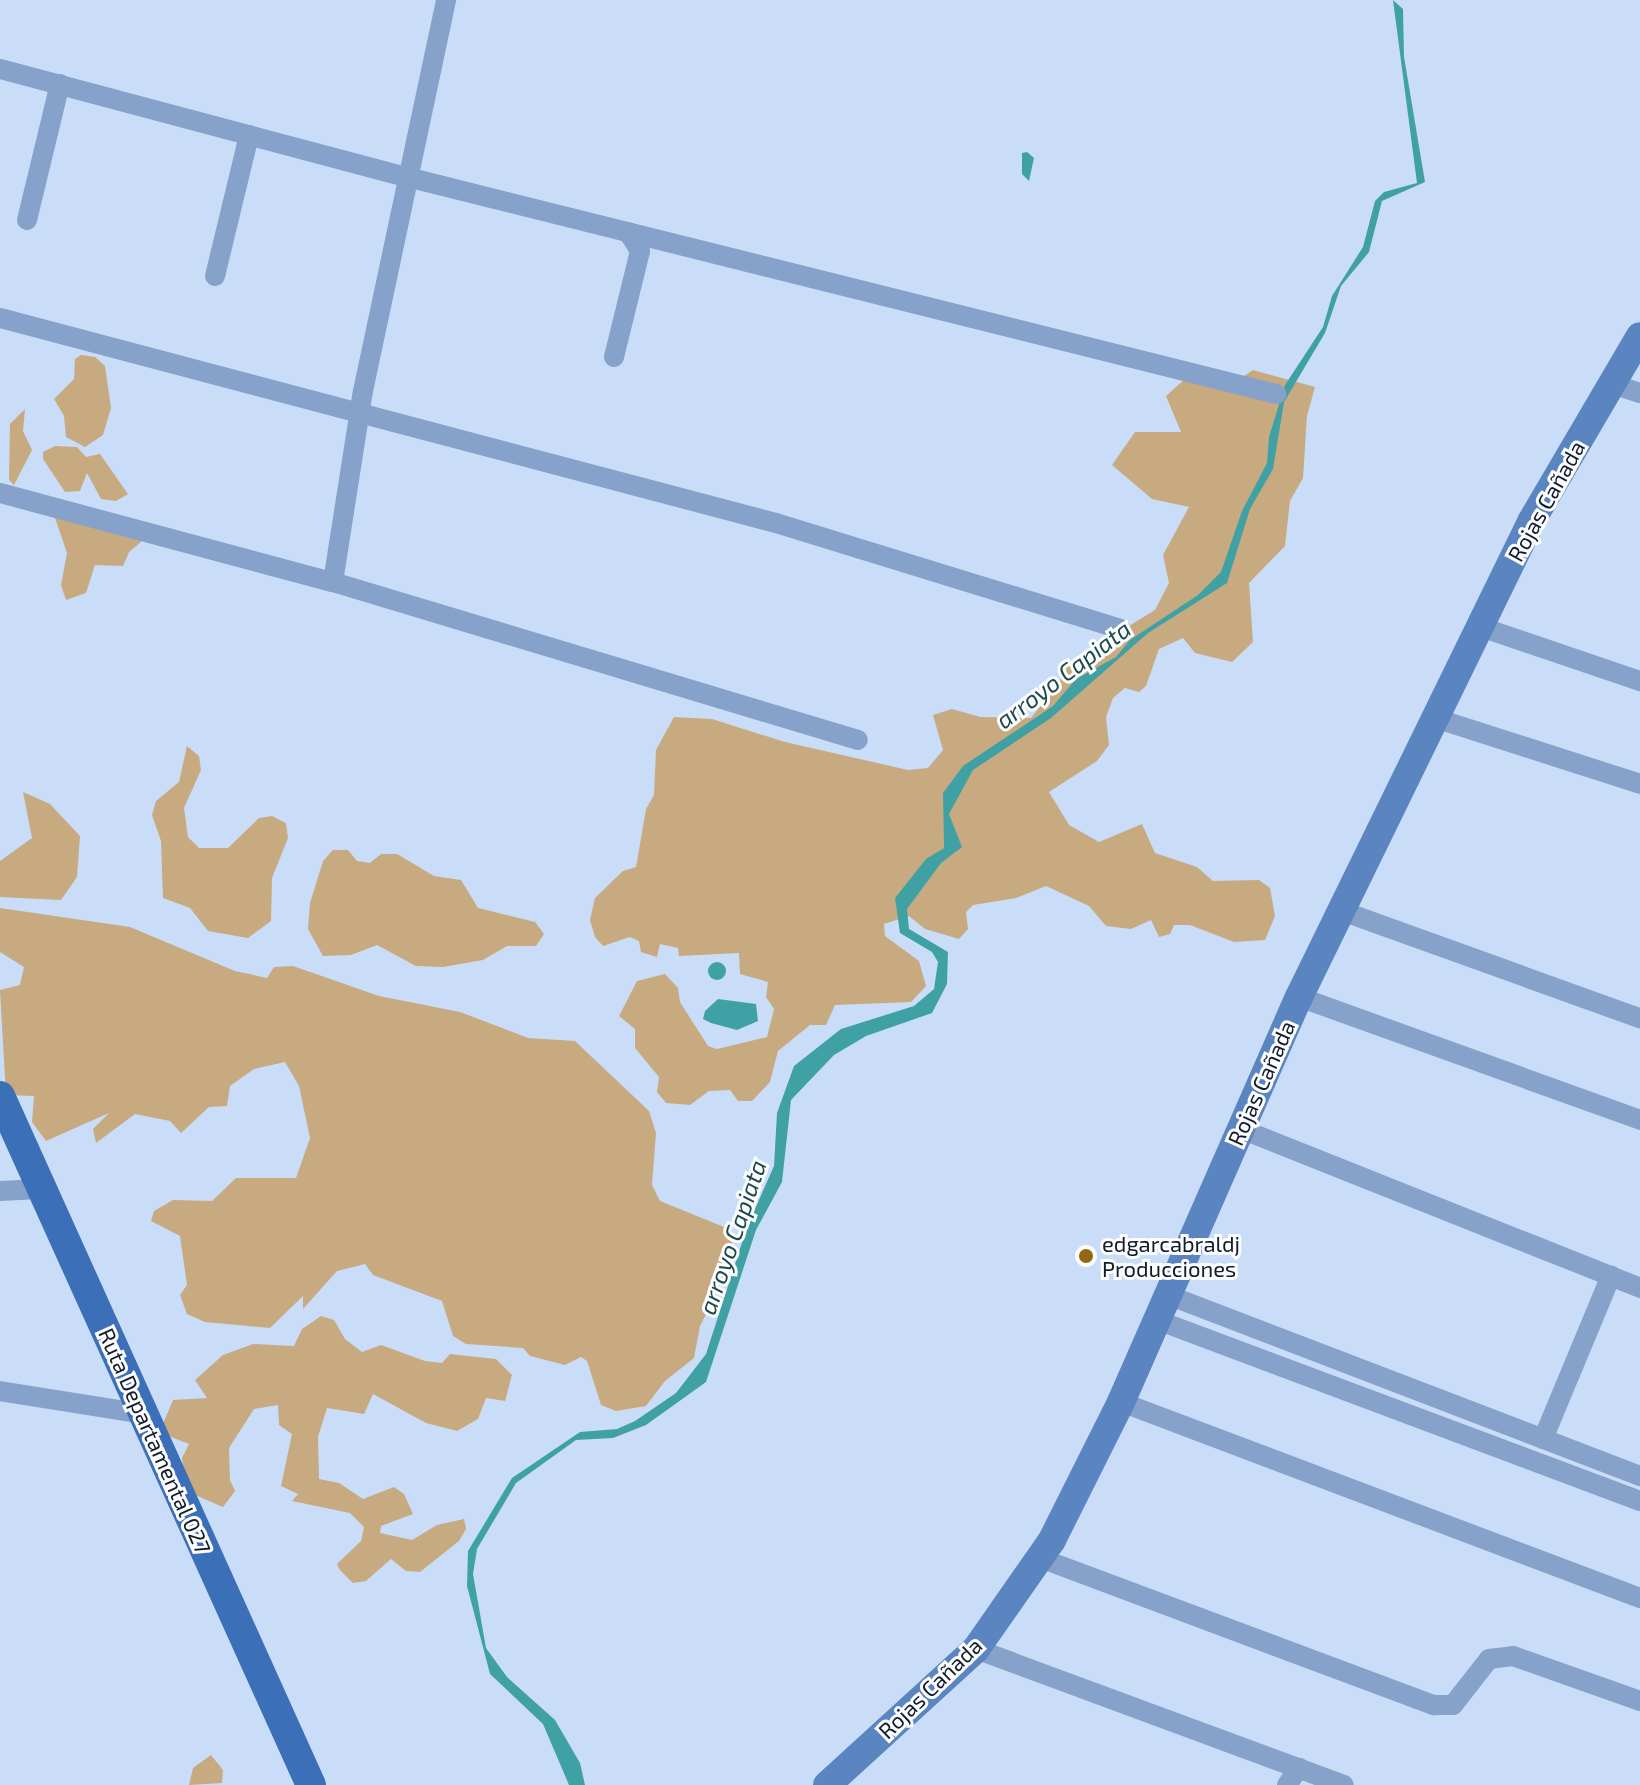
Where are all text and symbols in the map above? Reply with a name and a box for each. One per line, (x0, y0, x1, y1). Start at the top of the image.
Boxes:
street label: Rojas Cañada (1502, 436, 1590, 566)
water label: arroyo Capiata (990, 614, 1136, 734)
street label: Rojas Cañada (1222, 1017, 1300, 1149)
water label: arroyo Capiata (692, 1156, 772, 1318)
place label: edgarcabraldj Producciones (1102, 1230, 1240, 1282)
marker: edgarcabraldj Producciones (1077, 1247, 1095, 1265)
street label: Ruta Departamental 027 (93, 1324, 217, 1558)
street label: Rojas Cañada (873, 1632, 987, 1744)

